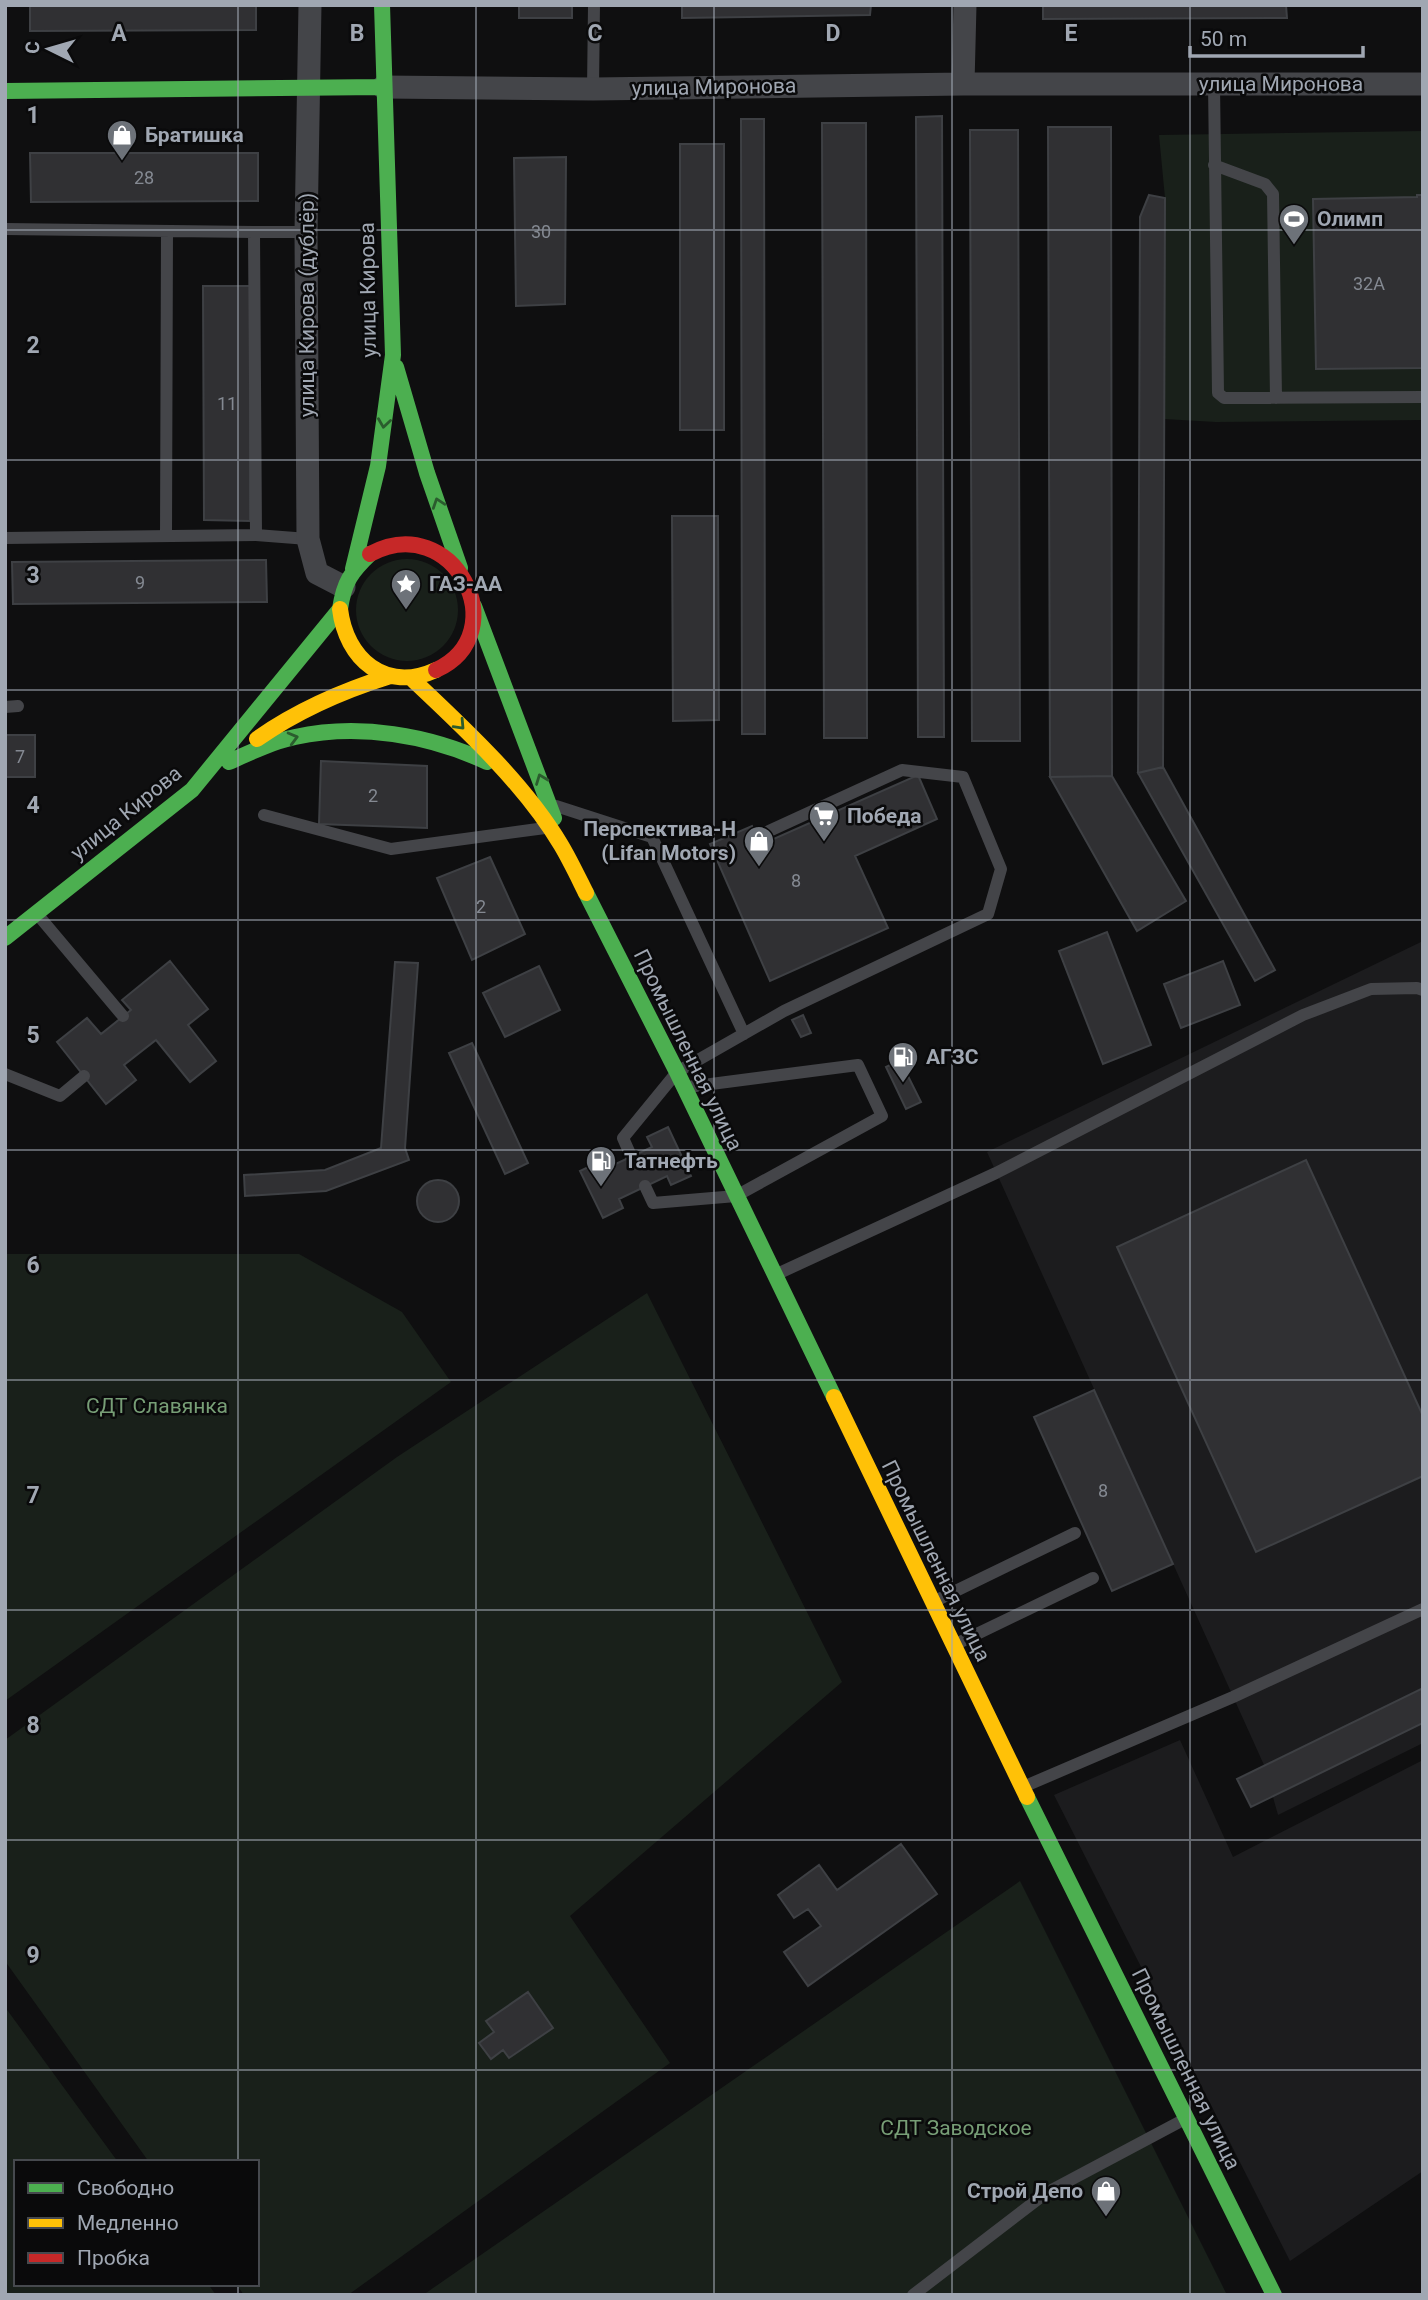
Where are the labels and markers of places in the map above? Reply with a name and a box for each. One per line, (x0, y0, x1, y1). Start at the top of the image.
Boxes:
shop icon: Братишка (105, 118, 139, 162)
place label: Братишка (145, 123, 244, 147)
sports icon: Олимп (1277, 202, 1311, 246)
place label: Олимп (1317, 207, 1383, 231)
place icon: ГАЗ-АА (389, 567, 423, 611)
place label: ГАЗ-АА (429, 572, 503, 596)
supermarket icon: Победа (807, 799, 841, 843)
place label: Победа (847, 804, 922, 828)
place label: Перспектива-Н (Lifan Motors) (583, 817, 736, 865)
shop icon: Перспектива-Н (Lifan Motors) (742, 824, 776, 868)
fuel station icon: АГЗС (886, 1040, 920, 1084)
place label: АГЗС (926, 1045, 979, 1069)
fuel station icon: Татнефть (584, 1144, 618, 1188)
place label: Татнефть (624, 1149, 718, 1173)
shop icon: Строй Депо (1089, 2174, 1123, 2218)
place label: Строй Депо (967, 2179, 1083, 2203)

